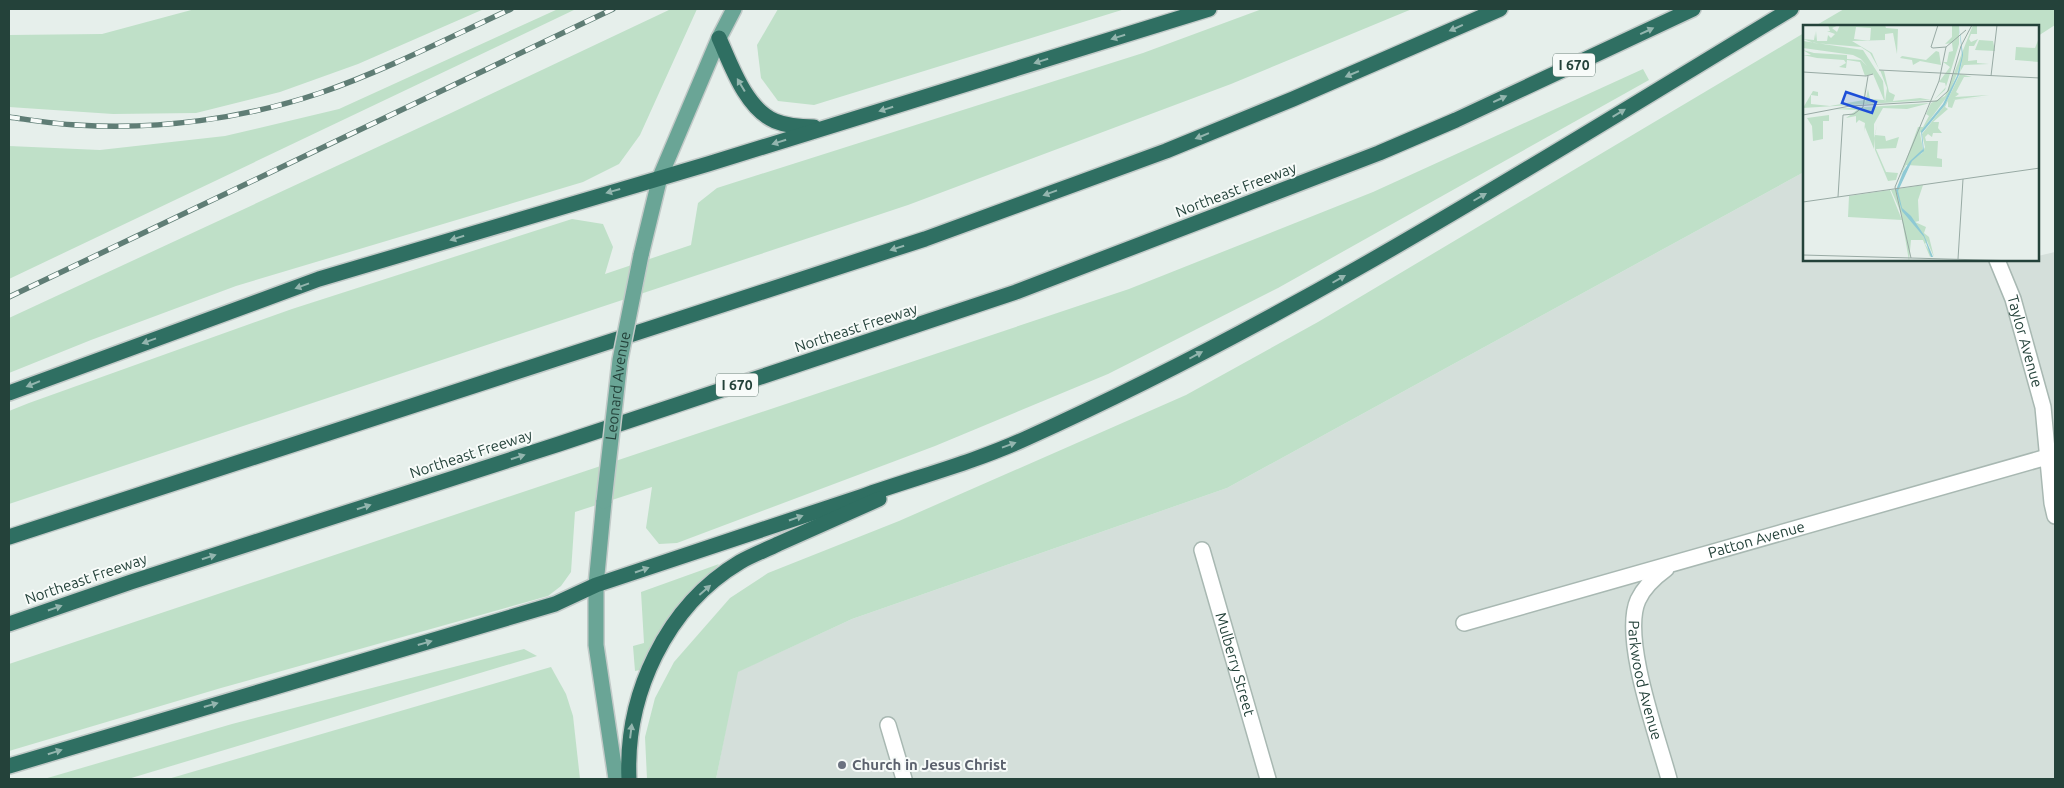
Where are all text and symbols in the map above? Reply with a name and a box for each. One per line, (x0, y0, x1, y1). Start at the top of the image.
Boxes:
one-way arrow (1449, 25, 1463, 33)
inset map (1803, 25, 2039, 261)
one-way arrow (1640, 27, 1654, 35)
one-way arrow (1110, 34, 1125, 41)
road number: I 670 (1553, 54, 1595, 76)
one-way arrow (1034, 57, 1049, 65)
one-way arrow (1345, 70, 1359, 78)
one-way arrow (736, 79, 745, 92)
one-way arrow (1493, 95, 1507, 103)
one-way arrow (879, 105, 894, 113)
one-way arrow (1612, 108, 1625, 117)
one-way arrow (1194, 132, 1209, 140)
one-way arrow (771, 138, 786, 146)
street label: Northeast Freeway (1173, 159, 1299, 220)
one-way arrow (605, 187, 620, 195)
one-way arrow (1042, 189, 1057, 197)
one-way arrow (1473, 192, 1486, 201)
one-way arrow (449, 234, 464, 242)
one-way arrow (889, 244, 904, 252)
one-way arrow (1333, 274, 1346, 283)
one-way arrow (294, 282, 309, 290)
street label: Taylor Avenue (2004, 293, 2046, 389)
street label: Northeast Freeway (792, 300, 919, 355)
street label: Leonard Avenue (602, 330, 633, 441)
one-way arrow (141, 337, 156, 345)
one-way arrow (1189, 351, 1203, 359)
road number: I 670 (716, 374, 758, 396)
one-way arrow (26, 380, 41, 388)
street label: Northeast Freeway (407, 426, 534, 481)
one-way arrow (1002, 441, 1017, 449)
one-way arrow (511, 453, 526, 461)
one-way arrow (356, 503, 371, 510)
one-way arrow (789, 514, 804, 521)
street label: Patton Avenue (1706, 517, 1807, 561)
street label: Northeast Freeway (23, 550, 149, 607)
one-way arrow (201, 552, 216, 560)
one-way arrow (635, 566, 650, 573)
one-way arrow (698, 584, 711, 595)
one-way arrow (48, 604, 63, 612)
street label: Mulberry Street (1212, 610, 1258, 718)
street label: Parkwood Avenue (1626, 620, 1666, 742)
one-way arrow (418, 638, 433, 646)
one-way arrow (204, 701, 219, 709)
one-way arrow (627, 722, 635, 738)
one-way arrow (48, 747, 63, 755)
place label: Church in Jesus Christ (852, 756, 1007, 773)
marker: Church in Jesus Christ (836, 759, 848, 771)

